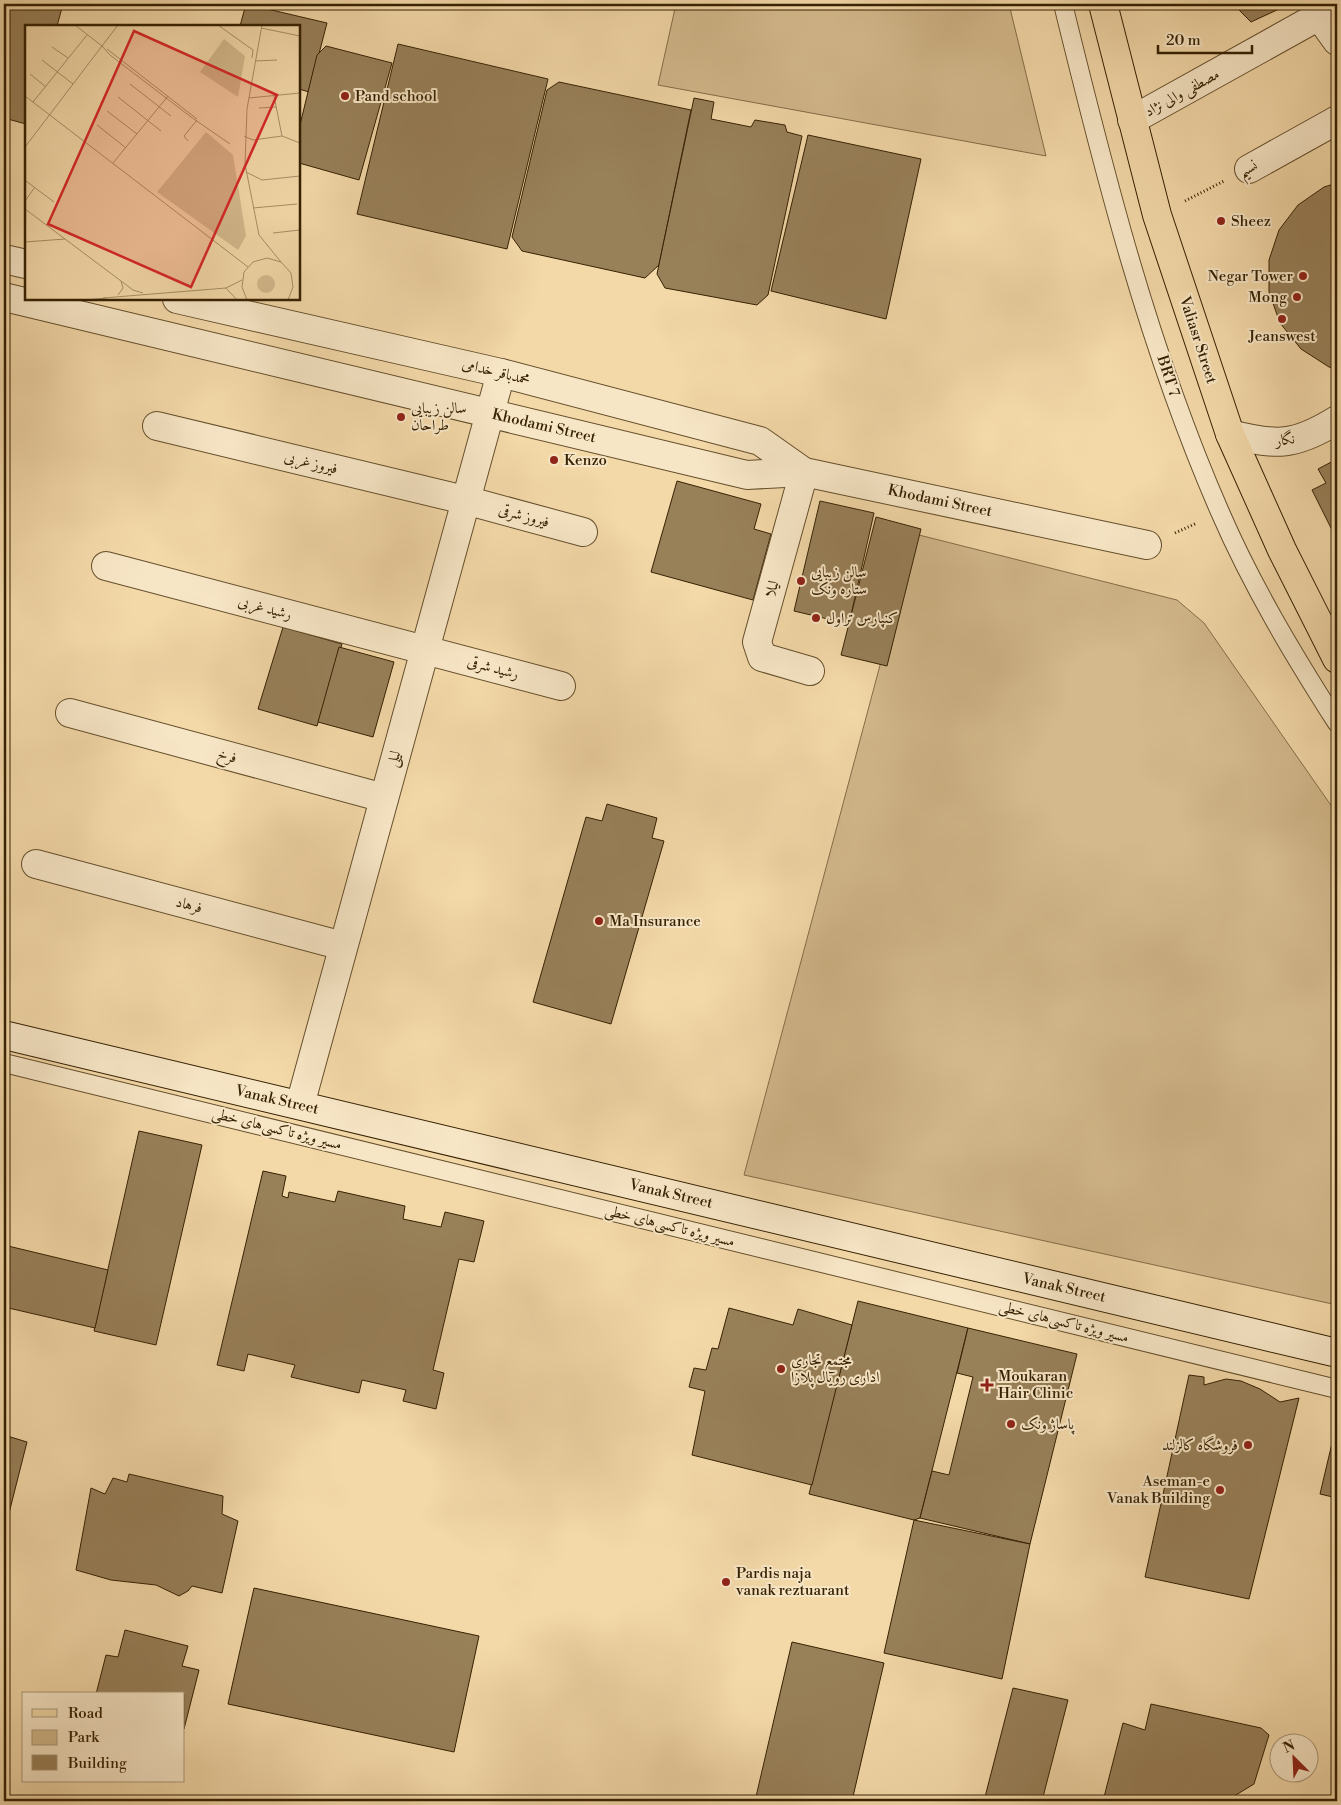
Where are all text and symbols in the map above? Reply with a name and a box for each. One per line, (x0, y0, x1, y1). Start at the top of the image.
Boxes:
scale bar (1158, 22, 1252, 54)
inset map (25, 25, 300, 300)
text: 20 m (1166, 31, 1201, 50)
street label: مصطفی والی نژاد (1141, 65, 1223, 122)
place label: Pand school (355, 87, 437, 106)
marker: Pand school (339, 90, 351, 102)
street label: نسیم (1235, 156, 1263, 186)
place label: Sheez (1231, 212, 1271, 231)
marker: Sheez (1215, 215, 1227, 227)
place label: Negar Tower (1208, 267, 1294, 286)
marker: Negar Tower (1297, 270, 1309, 282)
place label: Mong (1249, 288, 1287, 307)
marker: Mong (1291, 291, 1303, 303)
street label: Valiasr Street (1175, 293, 1221, 387)
marker: Jeanswest (1276, 313, 1288, 325)
place label: Jeanswest (1247, 327, 1316, 346)
street label: BRT 7 (1152, 352, 1184, 399)
street label: محمدباقر خدامی (460, 354, 532, 390)
place label: سالن زیبایی طراحان (411, 399, 467, 435)
street label: Khodami Street (490, 405, 599, 447)
marker: سالن زیبایی طراحان (395, 411, 407, 423)
street label: نگار (1272, 428, 1296, 451)
street label: فیروز غربی (282, 447, 340, 480)
place label: Kenzo (564, 451, 607, 470)
marker: Kenzo (548, 454, 560, 466)
street label: Khodami Street (886, 481, 995, 521)
street label: فیروز شرقی (496, 500, 552, 532)
place label: سالن زیبایی ستاره ونک (811, 563, 867, 599)
marker: سالن زیبایی ستاره ونک (795, 575, 807, 587)
street label: لیلا (761, 578, 783, 600)
street label: رشید غربی (236, 592, 294, 625)
place label: کنپارس تراول (826, 609, 898, 628)
marker: کنپارس تراول (810, 612, 822, 624)
street label: رشید شرقی (465, 652, 521, 684)
street label: فرخ (214, 744, 239, 771)
street label: لیلی (383, 749, 406, 770)
street label: فرهاد (174, 892, 204, 918)
place label: Ma Insurance (609, 912, 701, 931)
marker: Ma Insurance (593, 915, 605, 927)
street label: Vanak Street (232, 1081, 321, 1119)
street label: مسیر ویژه تاکسی‌های خطی (210, 1104, 344, 1155)
street label: Vanak Street (626, 1175, 715, 1213)
street label: مسیر ویژه تاکسی‌های خطی (603, 1201, 737, 1252)
street label: Vanak Street (1019, 1269, 1108, 1307)
street label: مسیر ویژه تاکسی‌های خطی (997, 1297, 1131, 1348)
place label: مجتمع تجاری اداری رویال پلازا (791, 1351, 880, 1388)
marker: مجتمع تجاری اداری رویال پلازا (775, 1363, 787, 1375)
place label: Moukaran Hair Clinic (998, 1367, 1073, 1403)
marker: Moukaran Hair Clinic (980, 1378, 994, 1392)
place label: پاساژ ونک (1021, 1415, 1075, 1435)
marker: پاساژ ونک (1005, 1418, 1017, 1430)
place label: فروشگاه کالزلند (1162, 1435, 1238, 1455)
marker: فروشگاه کالزلند (1242, 1439, 1254, 1451)
place label: Aseman-e Vanak Building (1106, 1472, 1210, 1508)
marker: Aseman-e Vanak Building (1214, 1484, 1226, 1496)
place label: Pardis naja vanak reztuarant (735, 1564, 850, 1600)
marker: Pardis naja vanak reztuarant (720, 1576, 732, 1588)
legend (22, 1692, 185, 1782)
text: Road (68, 1704, 103, 1723)
text: Park (68, 1728, 100, 1747)
north arrow (1268, 1732, 1318, 1782)
text: N (1280, 1737, 1298, 1758)
text: Building (67, 1754, 127, 1773)

